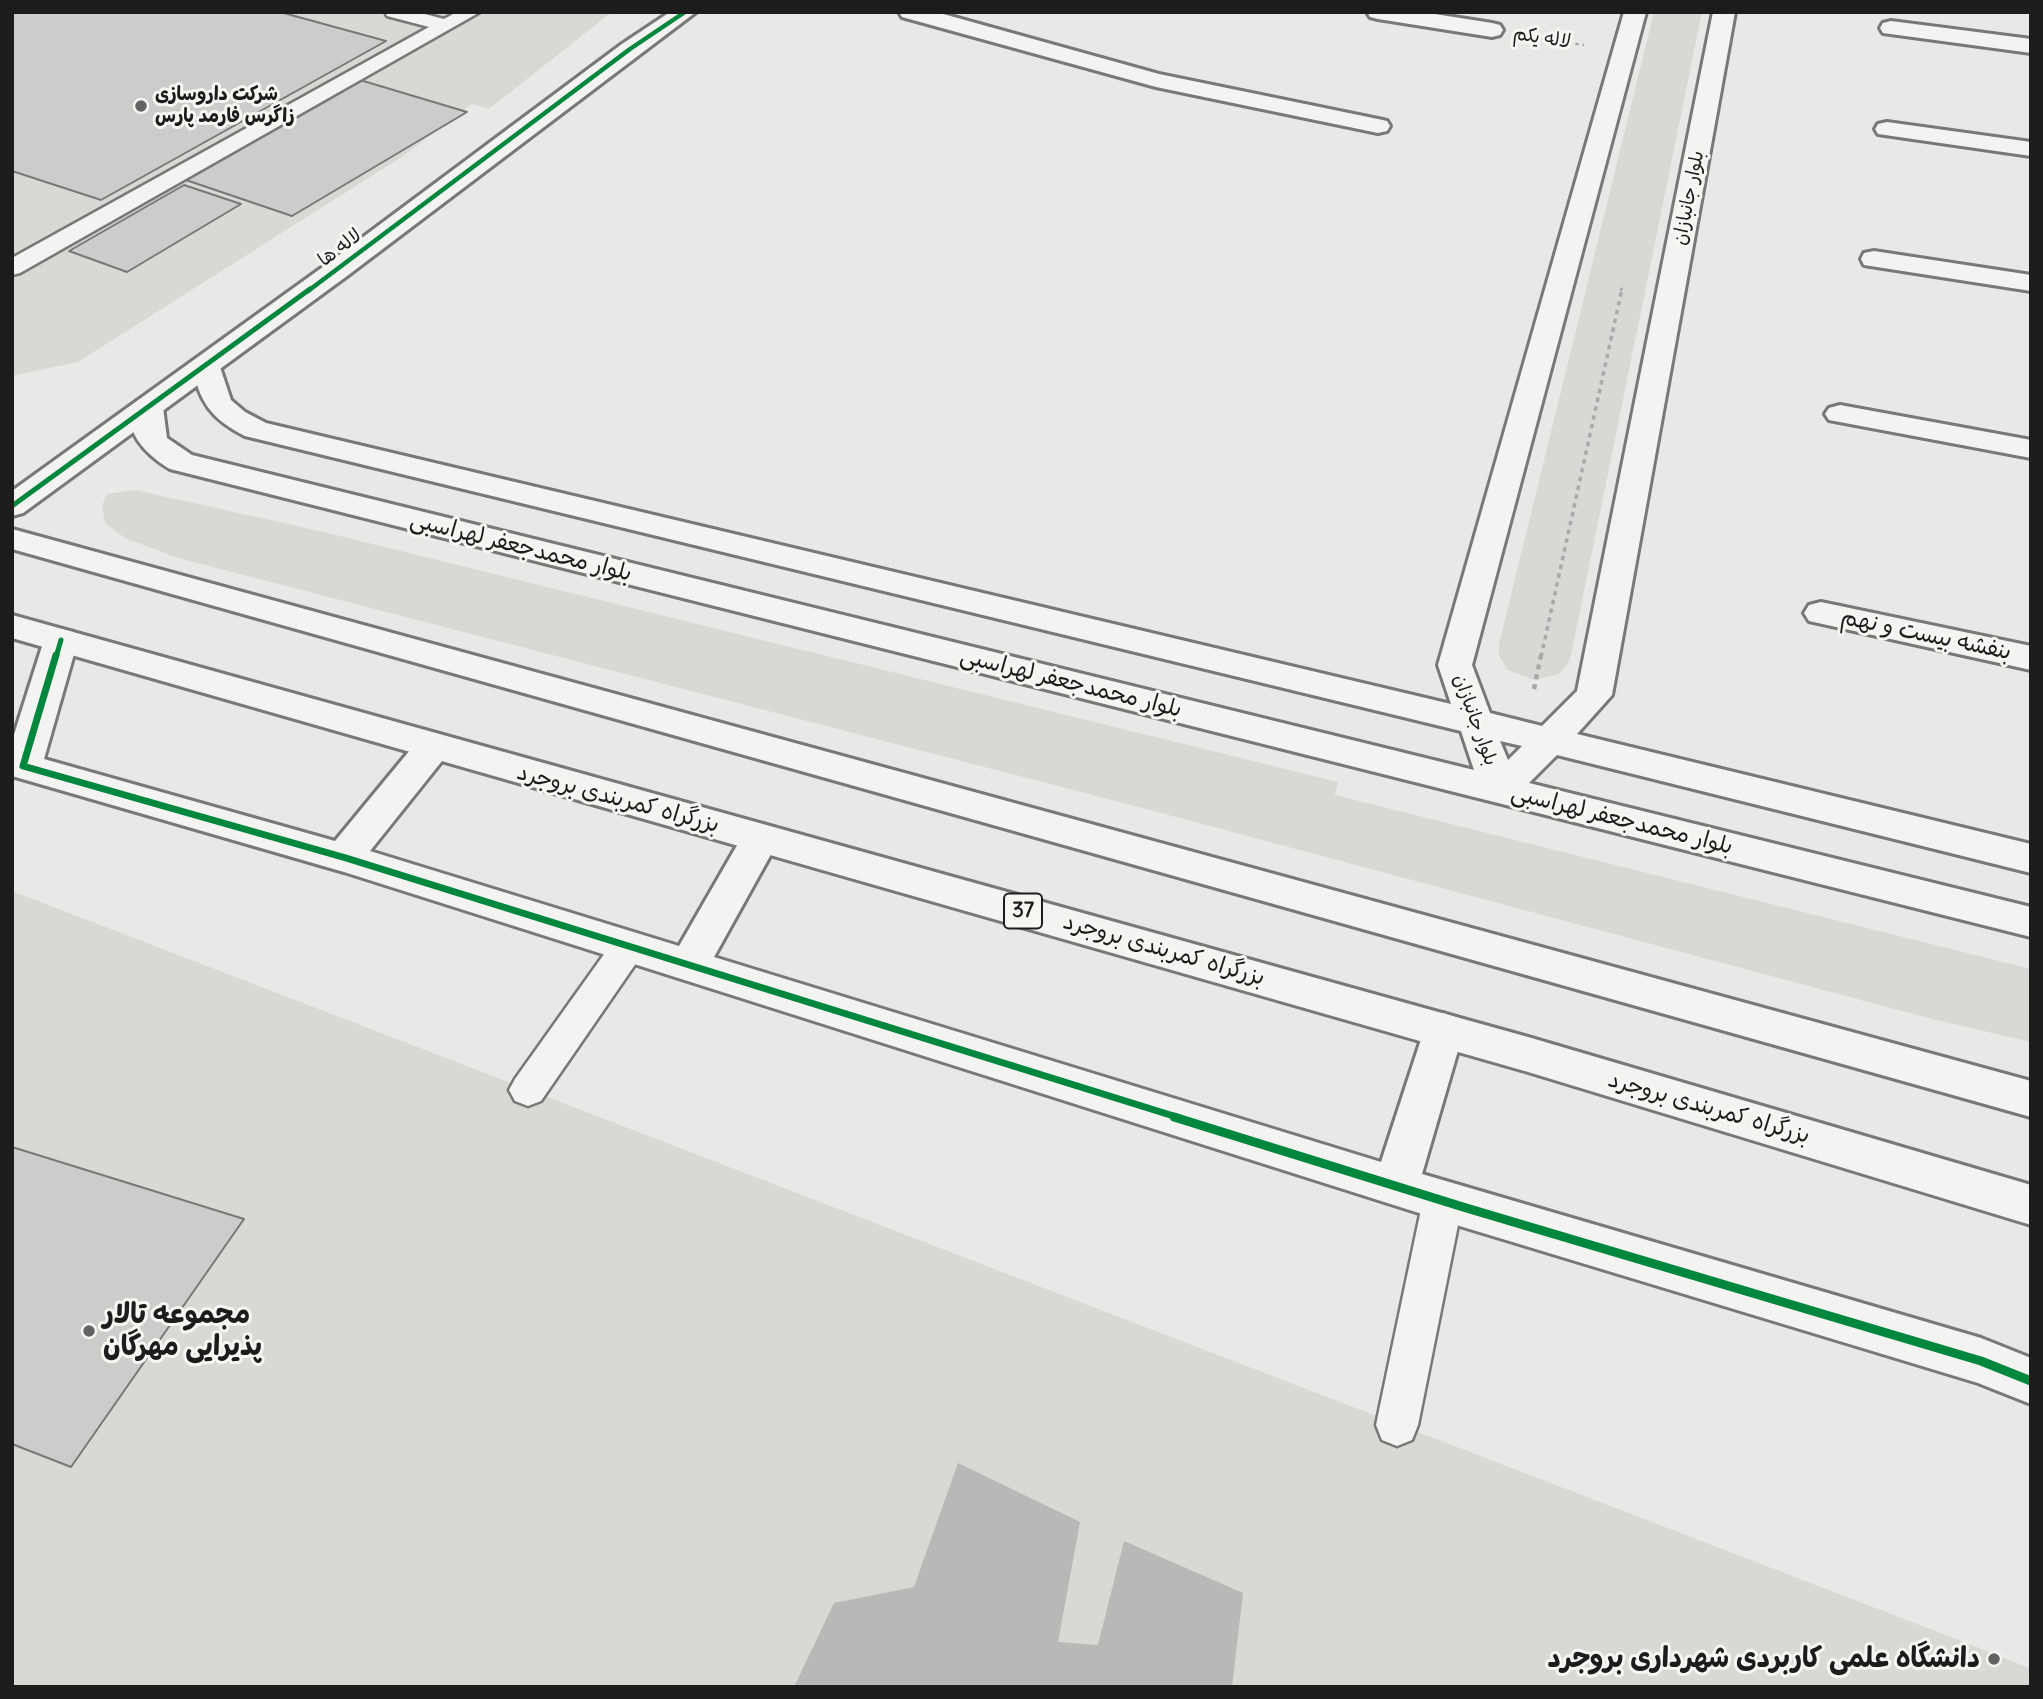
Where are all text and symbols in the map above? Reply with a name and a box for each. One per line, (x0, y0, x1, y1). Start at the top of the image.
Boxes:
street label: لاله یکم (1512, 22, 1572, 54)
place label: شرکت داروسازی زاگرس فارمد پارس (155, 84, 294, 128)
marker: شرکت داروسازی زاگرس فارمد پارس (133, 98, 149, 114)
street label: بلوار جانبازان (1669, 149, 1709, 247)
street label: لاله ها (314, 224, 366, 272)
street label: بلوار محمدجعفر لهراسبی (407, 506, 635, 588)
street label: بنفشه بیست و نهم (1838, 603, 2014, 667)
street label: بلوار محمدجعفر لهراسبی (957, 642, 1185, 724)
street label: بلوار جانبازان (1448, 671, 1502, 769)
street label: بزرگراه کمربندی بروجرد (514, 759, 722, 839)
street label: بلوار محمدجعفر لهراسبی (1508, 779, 1736, 861)
road number: 37 (1004, 894, 1042, 928)
street label: بزرگراه کمربندی بروجرد (1060, 908, 1268, 992)
street label: بزرگراه کمربندی بروجرد (1605, 1066, 1813, 1150)
place label: مجموعه تالار پذیرایی مهرگان (103, 1298, 262, 1364)
marker: مجموعه تالار پذیرایی مهرگان (81, 1323, 97, 1339)
place label: دانشگاه علمی کاربردی شهرداری بروجرد (1547, 1642, 1980, 1676)
marker: دانشگاه علمی کاربردی شهرداری بروجرد (1986, 1651, 2002, 1667)

